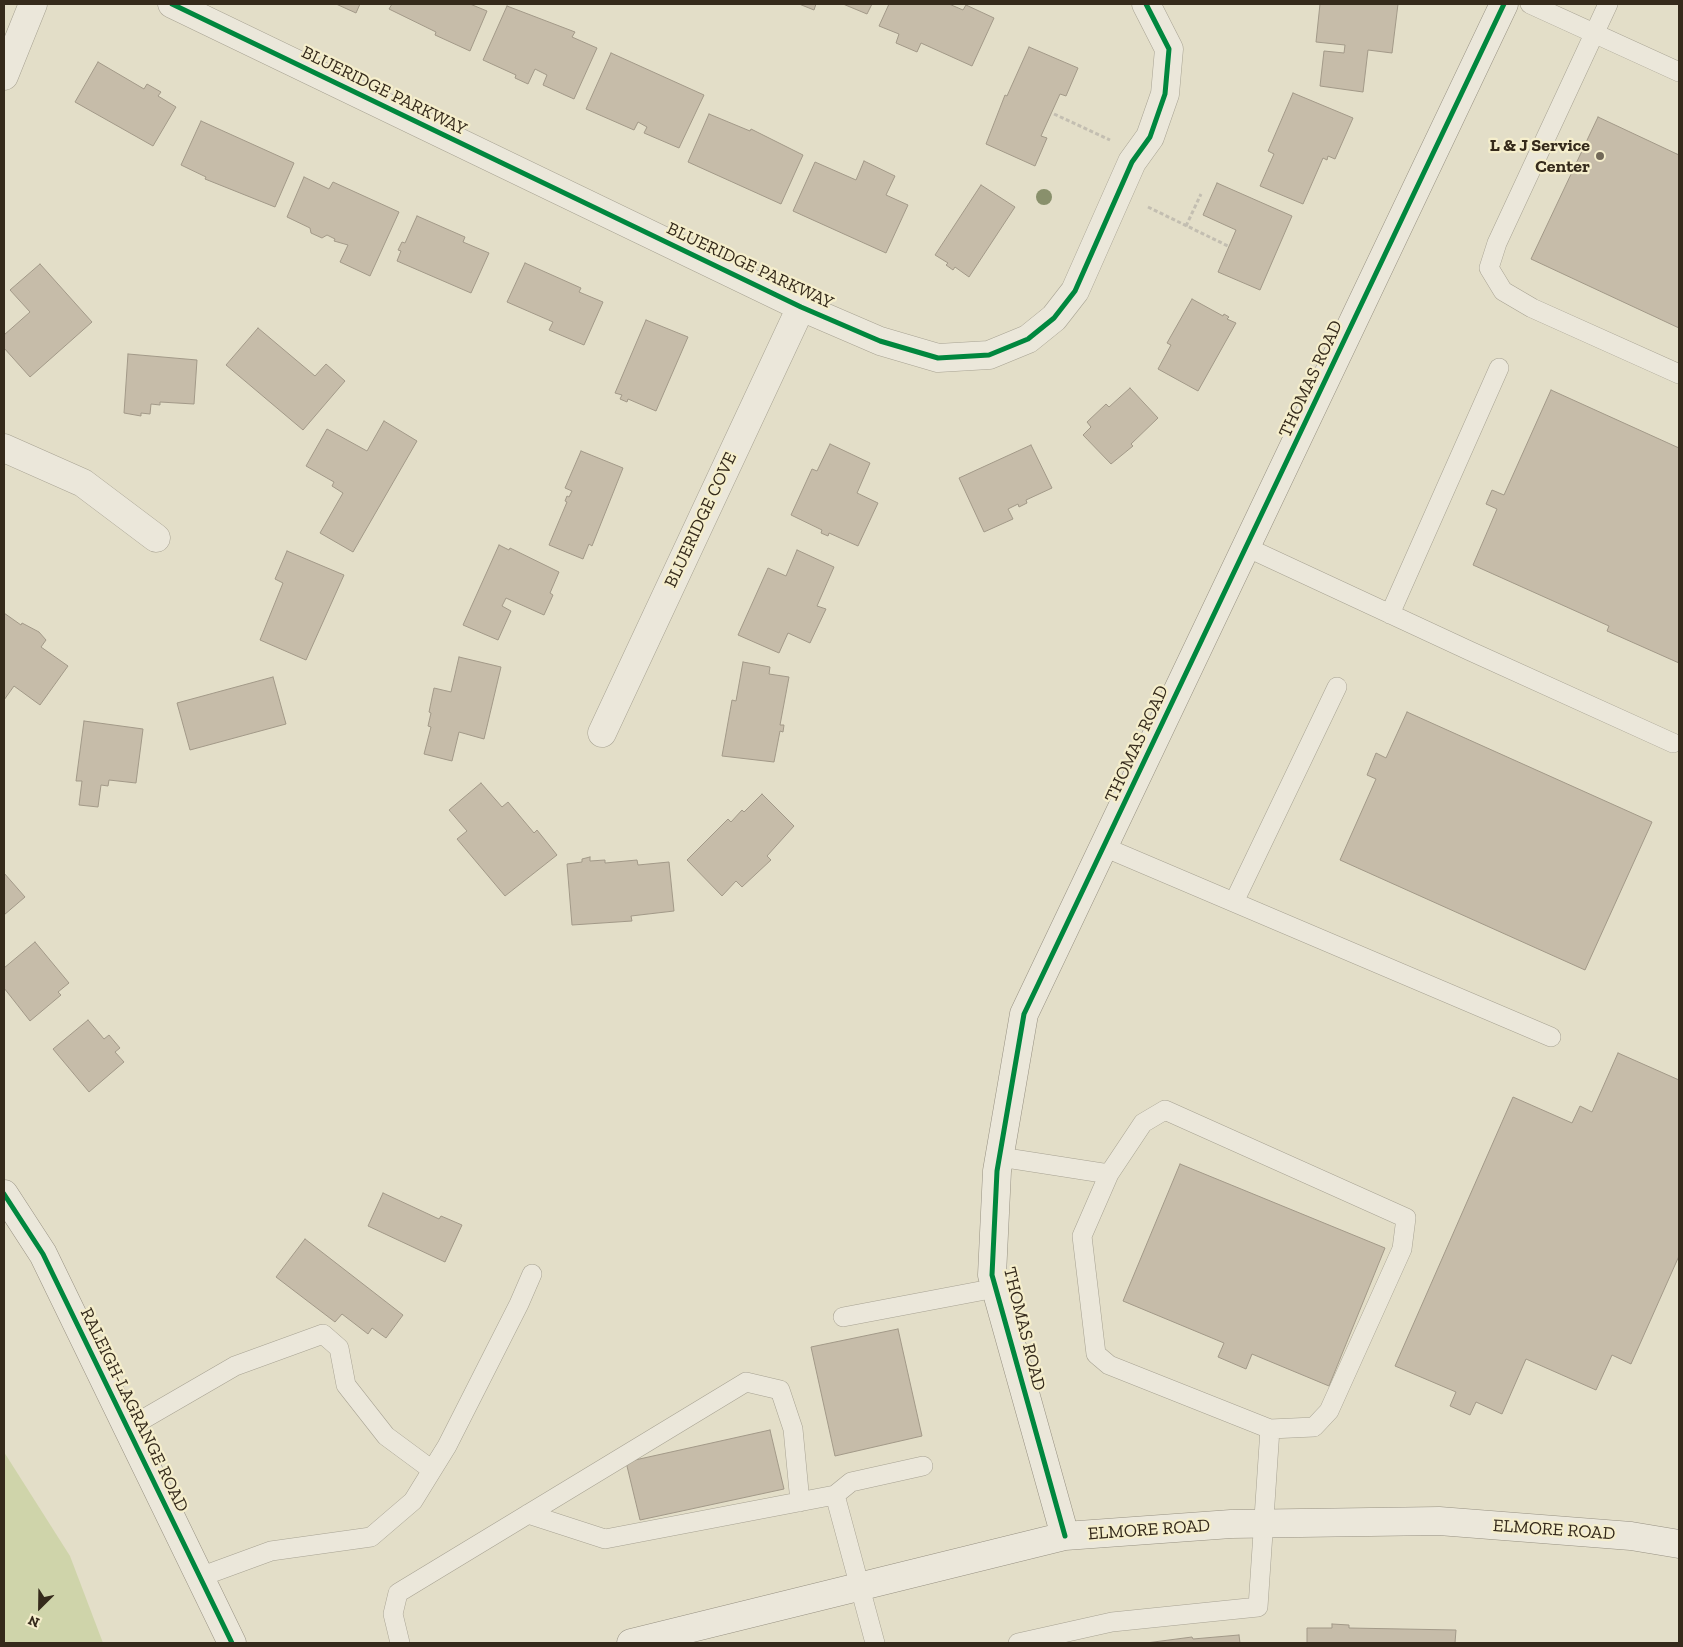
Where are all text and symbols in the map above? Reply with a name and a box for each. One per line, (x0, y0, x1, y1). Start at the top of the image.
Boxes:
street label: BLUERIDGE PARKWAY (298, 42, 470, 140)
place label: L & J Service Center (1490, 135, 1590, 178)
marker: L & J Service Center (1594, 150, 1606, 162)
street label: BLUERIDGE PARKWAY (663, 218, 837, 314)
street label: THOMAS ROAD (1274, 317, 1348, 441)
street label: BLUERIDGE COVE (660, 449, 742, 591)
street label: THOMAS ROAD (1100, 682, 1174, 806)
street label: THOMAS ROAD (998, 1265, 1050, 1393)
street label: RALEIGH-LAGRANGE ROAD (75, 1304, 193, 1516)
street label: ELMORE ROAD (1087, 1515, 1211, 1545)
street label: ELMORE ROAD (1492, 1515, 1616, 1545)
north arrow (15, 1582, 65, 1632)
text: N (26, 1611, 42, 1631)

